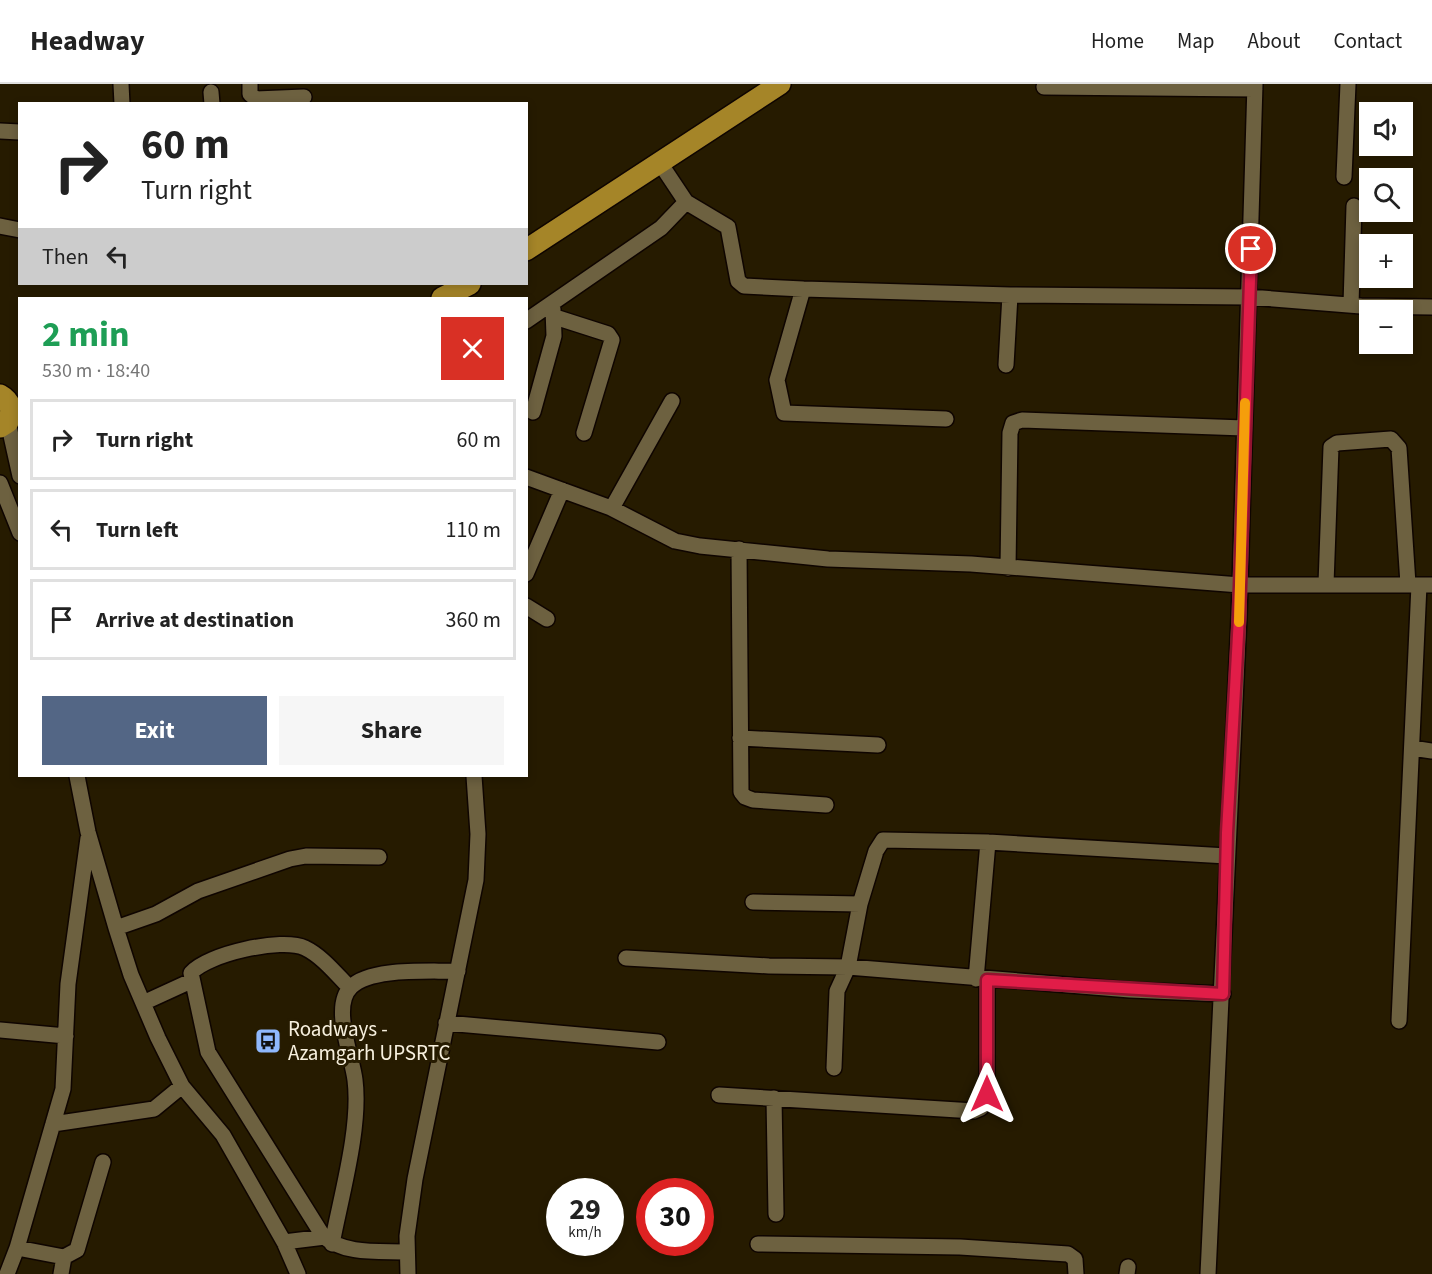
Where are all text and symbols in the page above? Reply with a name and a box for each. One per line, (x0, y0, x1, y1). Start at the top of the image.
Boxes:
text: Headway (30, 21, 145, 61)
text: Home (1091, 26, 1144, 56)
text: Map (1177, 26, 1215, 56)
text: About (1248, 26, 1300, 56)
text: Contact (1333, 26, 1402, 56)
map controls (1359, 102, 1413, 354)
button: sound (1359, 102, 1413, 156)
text: 60 m (141, 115, 230, 175)
icon: right (42, 126, 120, 204)
button: search (1359, 168, 1413, 222)
text: Turn right (141, 171, 252, 210)
pin (1225, 223, 1276, 274)
icon: arrive (1234, 232, 1267, 265)
button: + (1359, 234, 1413, 288)
icon: left (101, 240, 134, 273)
text: Then (42, 241, 89, 273)
button: − (1359, 300, 1413, 354)
text: 2 min (42, 309, 130, 360)
button: close (441, 317, 504, 380)
text: 530 m · 18:40 (42, 357, 150, 385)
icon: right (45, 423, 78, 456)
text: Turn right (96, 424, 193, 456)
text: 60 m (456, 424, 501, 456)
icon: left (45, 513, 78, 546)
text: Turn left (96, 514, 178, 546)
text: 110 m (446, 514, 501, 546)
icon: arrive (45, 603, 78, 636)
text: Arrive at destination (96, 604, 294, 636)
text: 360 m (446, 604, 501, 636)
button: Exit (42, 696, 267, 765)
button: Share (279, 696, 504, 765)
place label: Roadways - Azamgarh UPSRTC (288, 1014, 450, 1068)
bus stop icon: Roadways - Azamgarh UPSRTC (253, 1026, 283, 1056)
position arrow (955, 1062, 1019, 1126)
speed limit sign: 30 (636, 1178, 714, 1256)
text: 29 (569, 1188, 601, 1231)
text: km/h (568, 1222, 602, 1243)

